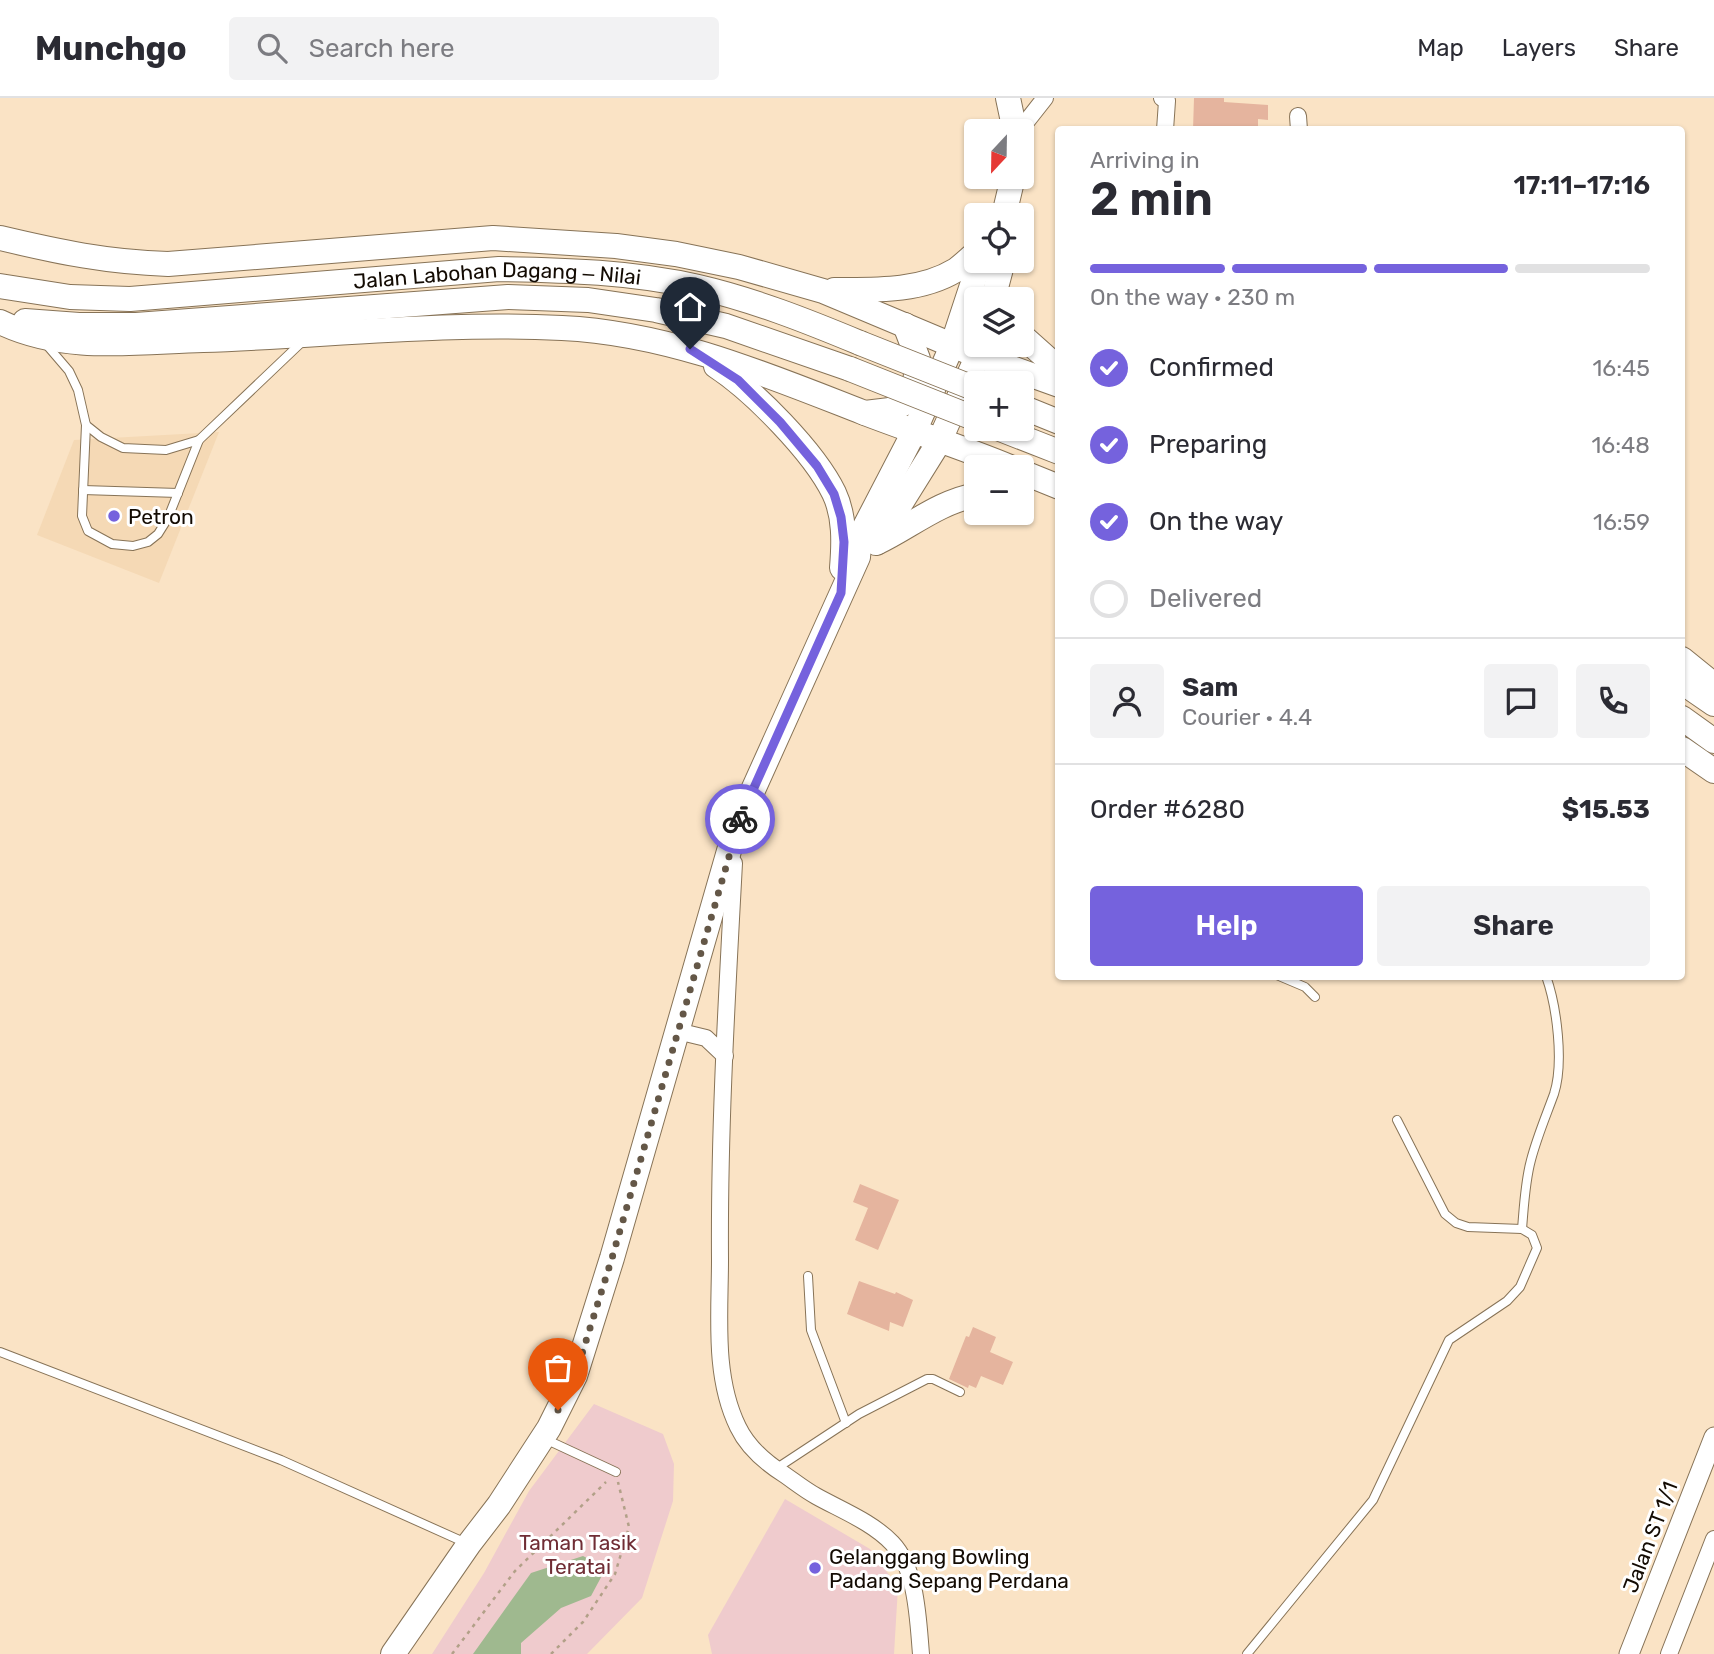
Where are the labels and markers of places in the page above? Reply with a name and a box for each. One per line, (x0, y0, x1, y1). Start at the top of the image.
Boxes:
pin (660, 277, 720, 349)
place label: Petron (128, 504, 194, 529)
marker: Petron (106, 508, 122, 524)
pin (528, 1338, 588, 1410)
place label: Gelanggang Bowling Padang Sepang Perdana (829, 1544, 1069, 1593)
marker: Gelanggang Bowling Padang Sepang Perdana (807, 1560, 823, 1576)

